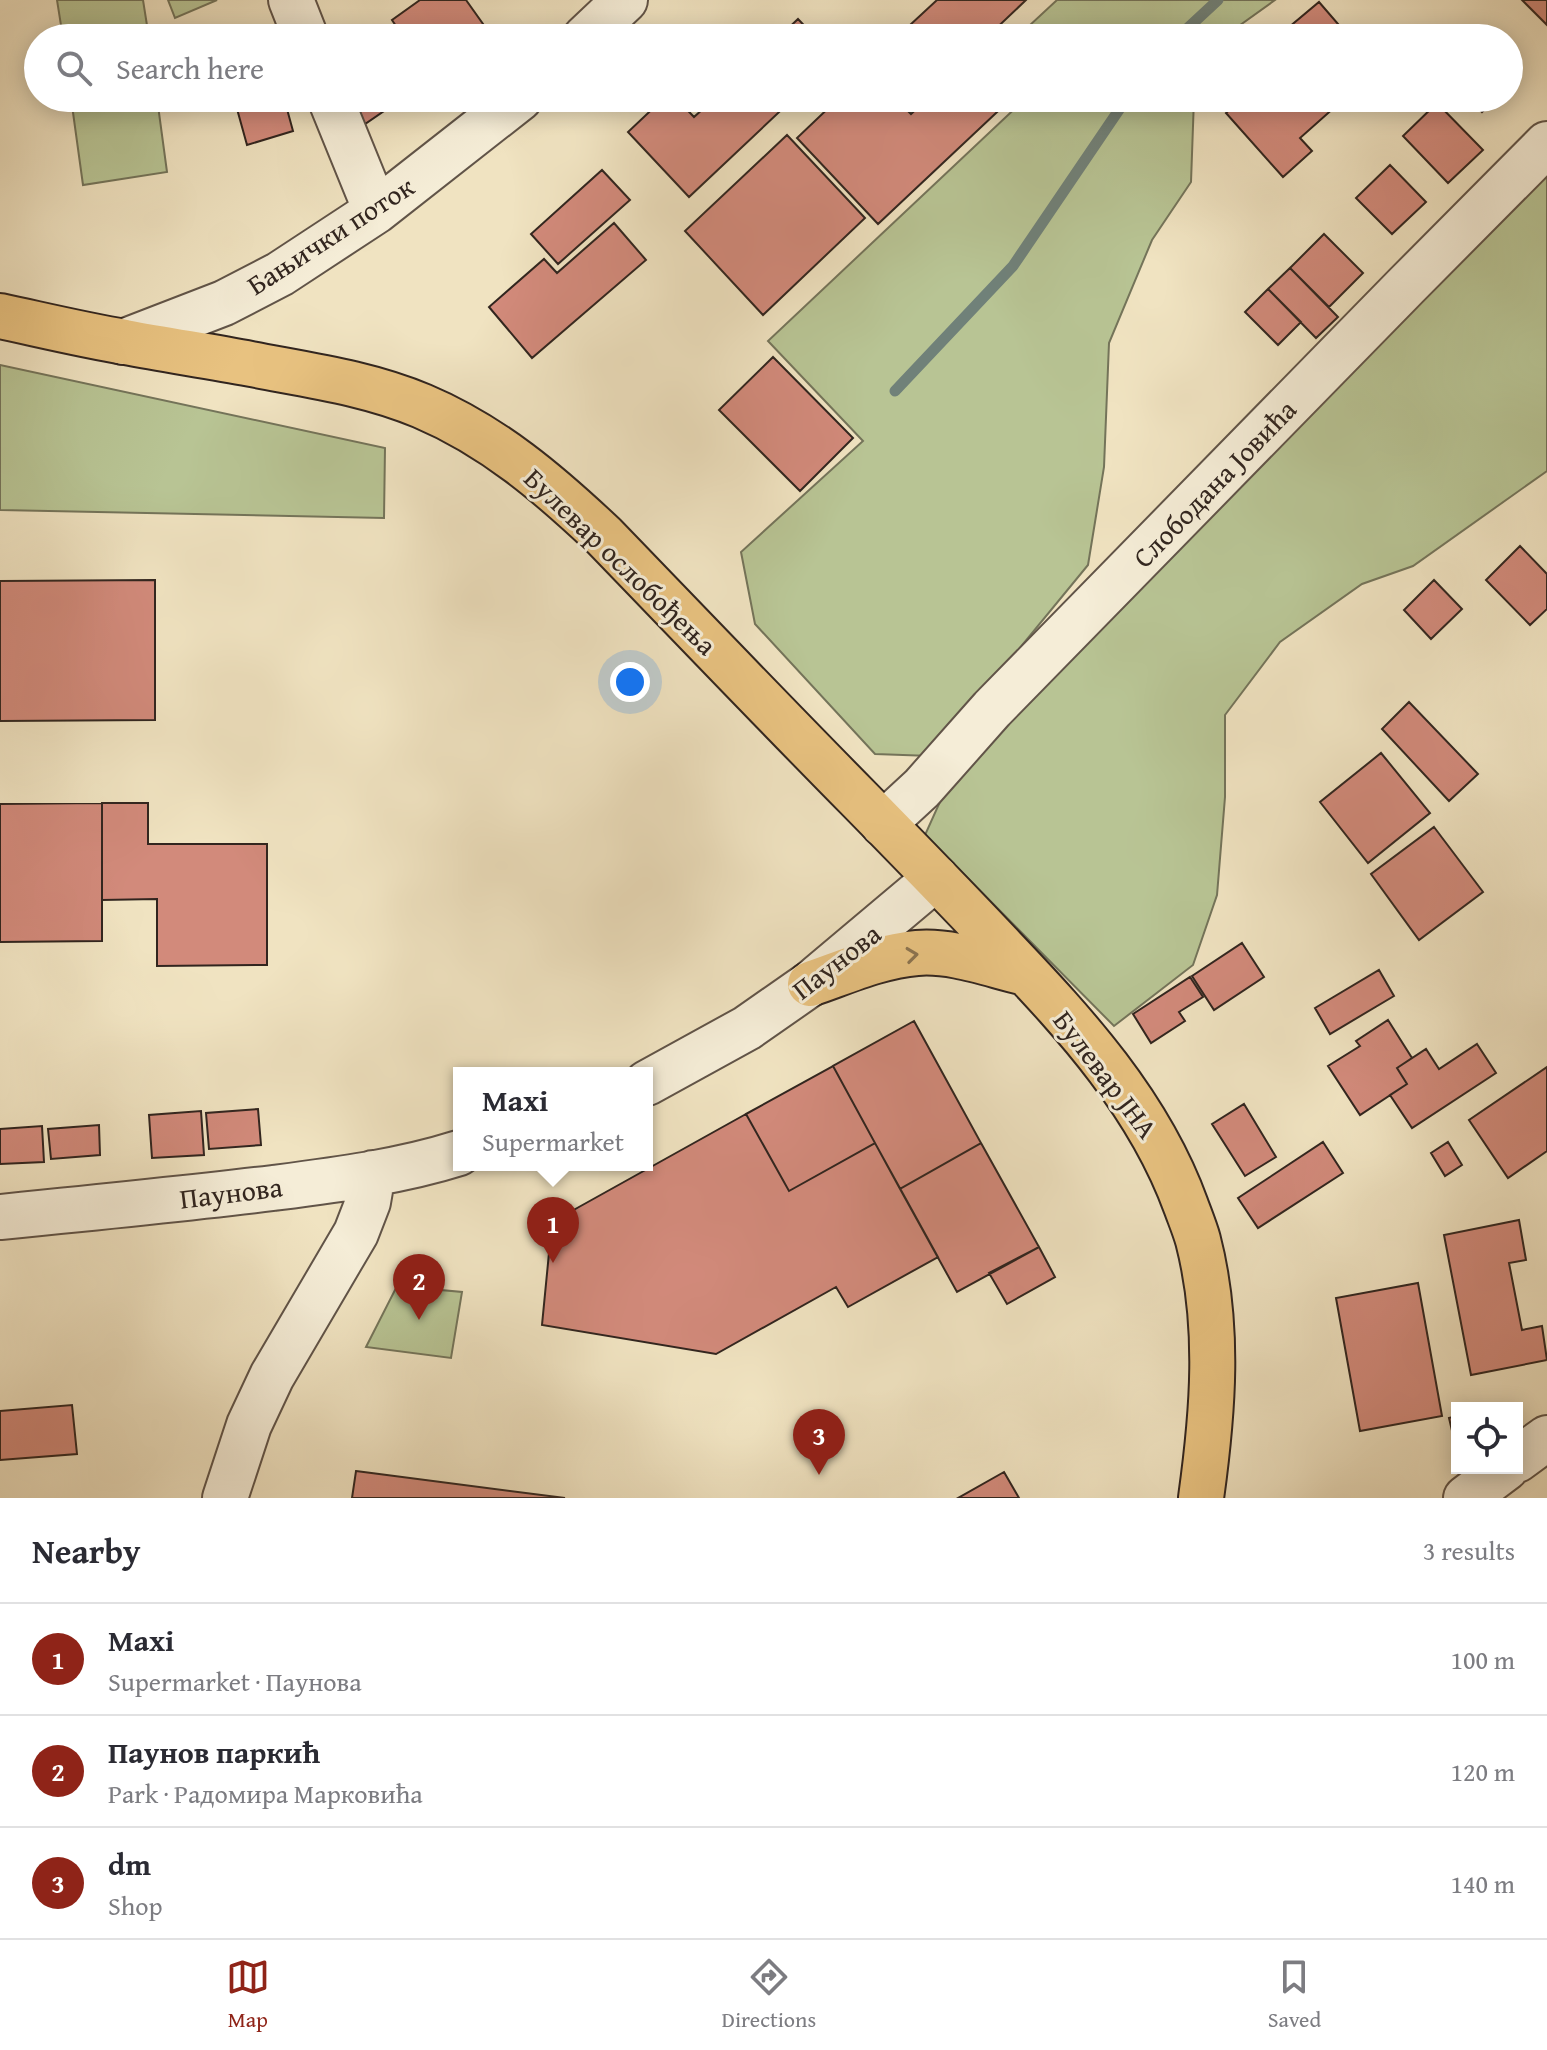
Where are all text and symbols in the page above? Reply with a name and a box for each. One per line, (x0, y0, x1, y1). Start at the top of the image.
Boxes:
search box (24, 24, 1523, 112)
icon: search (52, 46, 96, 90)
text: Search here (116, 46, 264, 90)
street label: Бањички поток (238, 165, 422, 304)
street label: Слободана Јовића (1123, 389, 1306, 576)
street label: Булевар ослобођења (515, 458, 727, 665)
your location (610, 662, 650, 702)
street label: Паунова (783, 913, 890, 1009)
one-way arrow (906, 947, 919, 964)
street label: Булевар ЈНА (1044, 1001, 1168, 1147)
popup (453, 1067, 653, 1171)
text: Maxi (482, 1078, 548, 1122)
text: Supermarket (482, 1122, 624, 1161)
street label: Паунова (177, 1165, 285, 1219)
pin: 1 (527, 1197, 579, 1263)
pin: 2 (393, 1254, 445, 1320)
map controls (1451, 1402, 1523, 1474)
button: locate (1451, 1402, 1523, 1474)
pin: 3 (793, 1409, 845, 1475)
text: Nearby (32, 1526, 141, 1575)
text: 3 results (1423, 1531, 1515, 1570)
text: Maxi (108, 1618, 174, 1662)
text: 1 (51, 1640, 65, 1679)
text: 100 m (1450, 1640, 1515, 1679)
text: Supermarket · Паунова (108, 1662, 362, 1701)
text: Паунов паркић (108, 1730, 320, 1774)
text: 2 (51, 1752, 65, 1791)
text: 120 m (1450, 1752, 1515, 1791)
text: Park · Радомира Марковића (108, 1774, 423, 1813)
text: dm (108, 1842, 151, 1886)
text: 3 (51, 1864, 65, 1903)
text: 140 m (1450, 1864, 1515, 1903)
text: Shop (108, 1886, 163, 1925)
tab: Map (226, 1955, 270, 2035)
tab: Directions (722, 1955, 816, 2035)
tab: Saved (1268, 1955, 1321, 2035)

